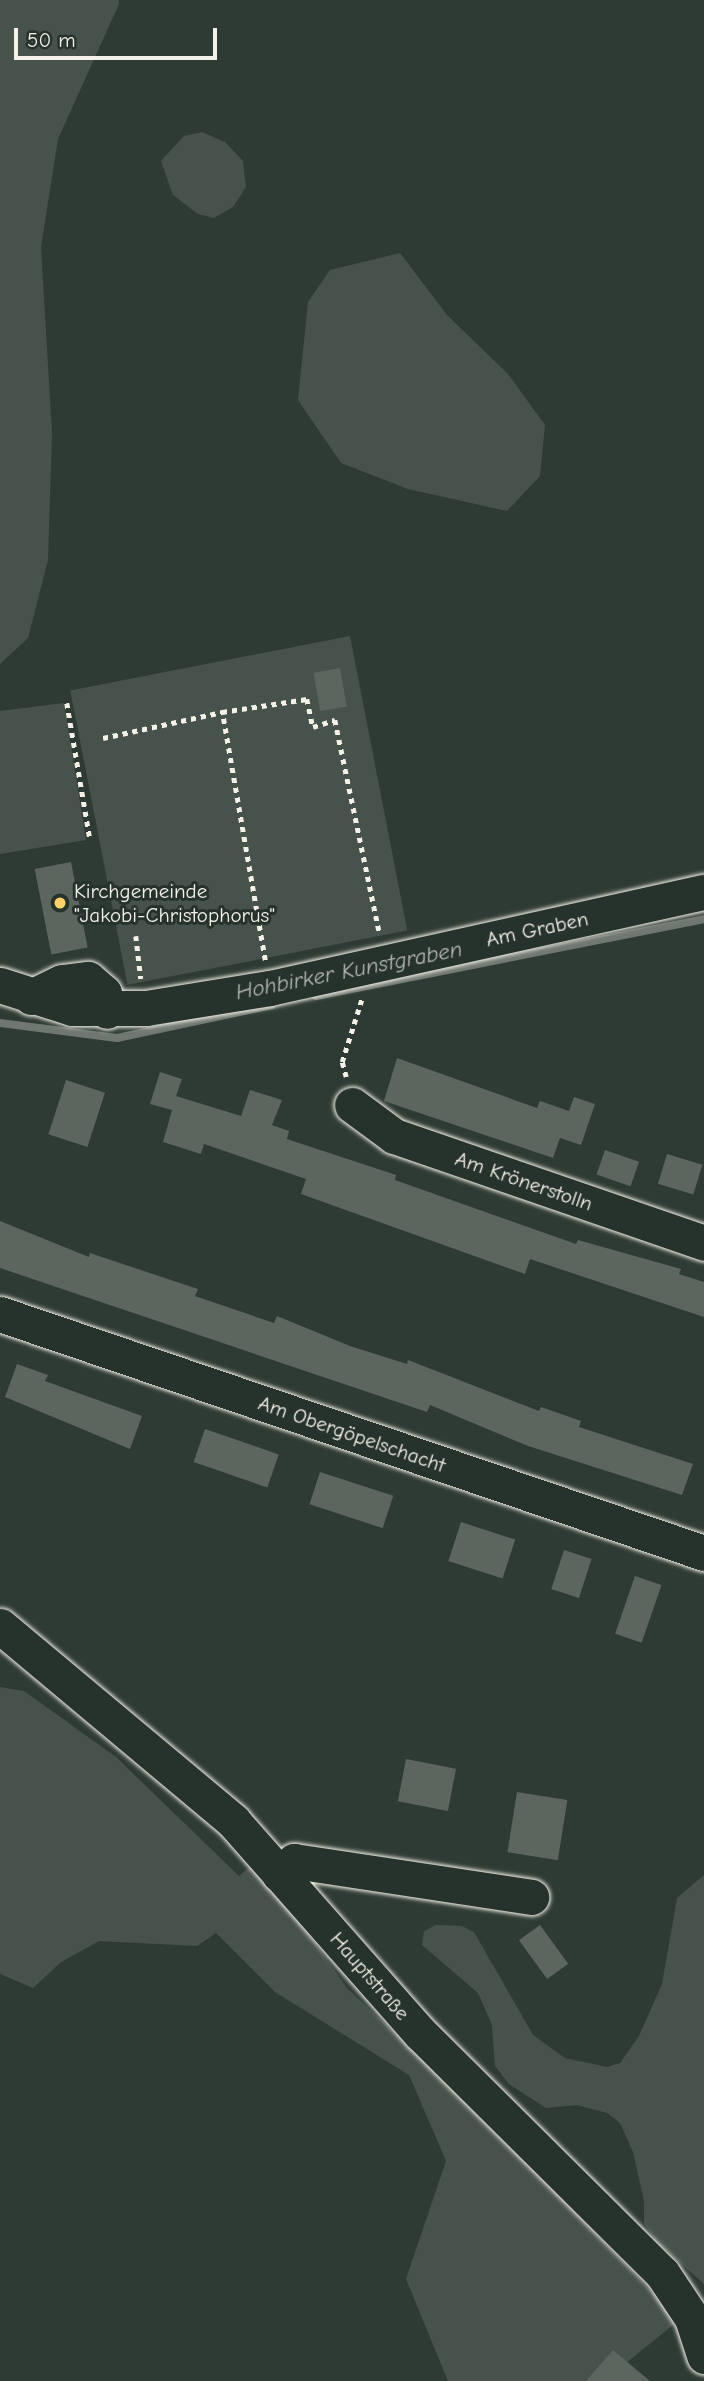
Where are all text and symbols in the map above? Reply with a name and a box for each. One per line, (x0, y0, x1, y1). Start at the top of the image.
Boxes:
scale bar (18, 14, 220, 58)
text: 50 m (27, 28, 76, 52)
place label: Kirchgemeinde "Jakobi-Christophorus" (74, 878, 275, 928)
marker: Kirchgemeinde "Jakobi-Christophorus" (52, 895, 68, 911)
street label: Am Graben (484, 906, 590, 952)
water label: Hohbirker Kunstgraben (233, 935, 465, 1007)
street label: Am Krönerstolln (452, 1146, 596, 1216)
street label: Am Obergöpelschacht (255, 1390, 449, 1478)
street label: Hauptstraße (325, 1927, 415, 2025)

